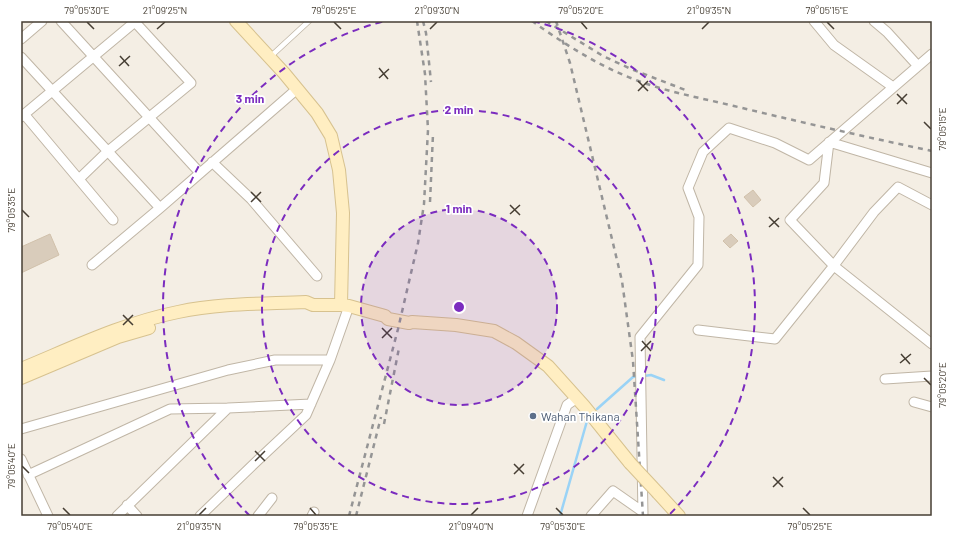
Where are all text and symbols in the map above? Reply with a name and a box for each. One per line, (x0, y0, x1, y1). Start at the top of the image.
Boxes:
text: 79°05'30"E (64, 4, 110, 16)
text: 21°09'25"N (143, 4, 187, 16)
text: 79°05'25"E (311, 4, 357, 16)
text: 21°09'30"N (415, 4, 459, 16)
text: 79°05'20"E (558, 4, 604, 16)
text: 21°09'35"N (687, 4, 731, 16)
text: 79°05'15"E (805, 4, 849, 16)
text: 3 min (236, 91, 264, 105)
text: 2 min (445, 102, 473, 116)
text: 79°05'15"E (936, 107, 948, 151)
text: 79°05'35"E (5, 188, 17, 232)
text: 1 min (446, 201, 472, 215)
centre of rings (452, 300, 466, 314)
text: 79°05'20"E (936, 362, 948, 408)
place label: Wahan Thikana (541, 409, 620, 423)
marker: Wahan Thikana (528, 411, 538, 421)
text: 79°05'40"E (5, 443, 17, 489)
text: 79°05'40"E (47, 520, 93, 532)
text: 21°09'35"N (177, 520, 221, 532)
text: 79°05'35"E (294, 520, 338, 532)
text: 21°09'40"N (448, 520, 494, 532)
text: 79°05'30"E (540, 520, 586, 532)
text: 79°05'25"E (787, 520, 833, 532)

